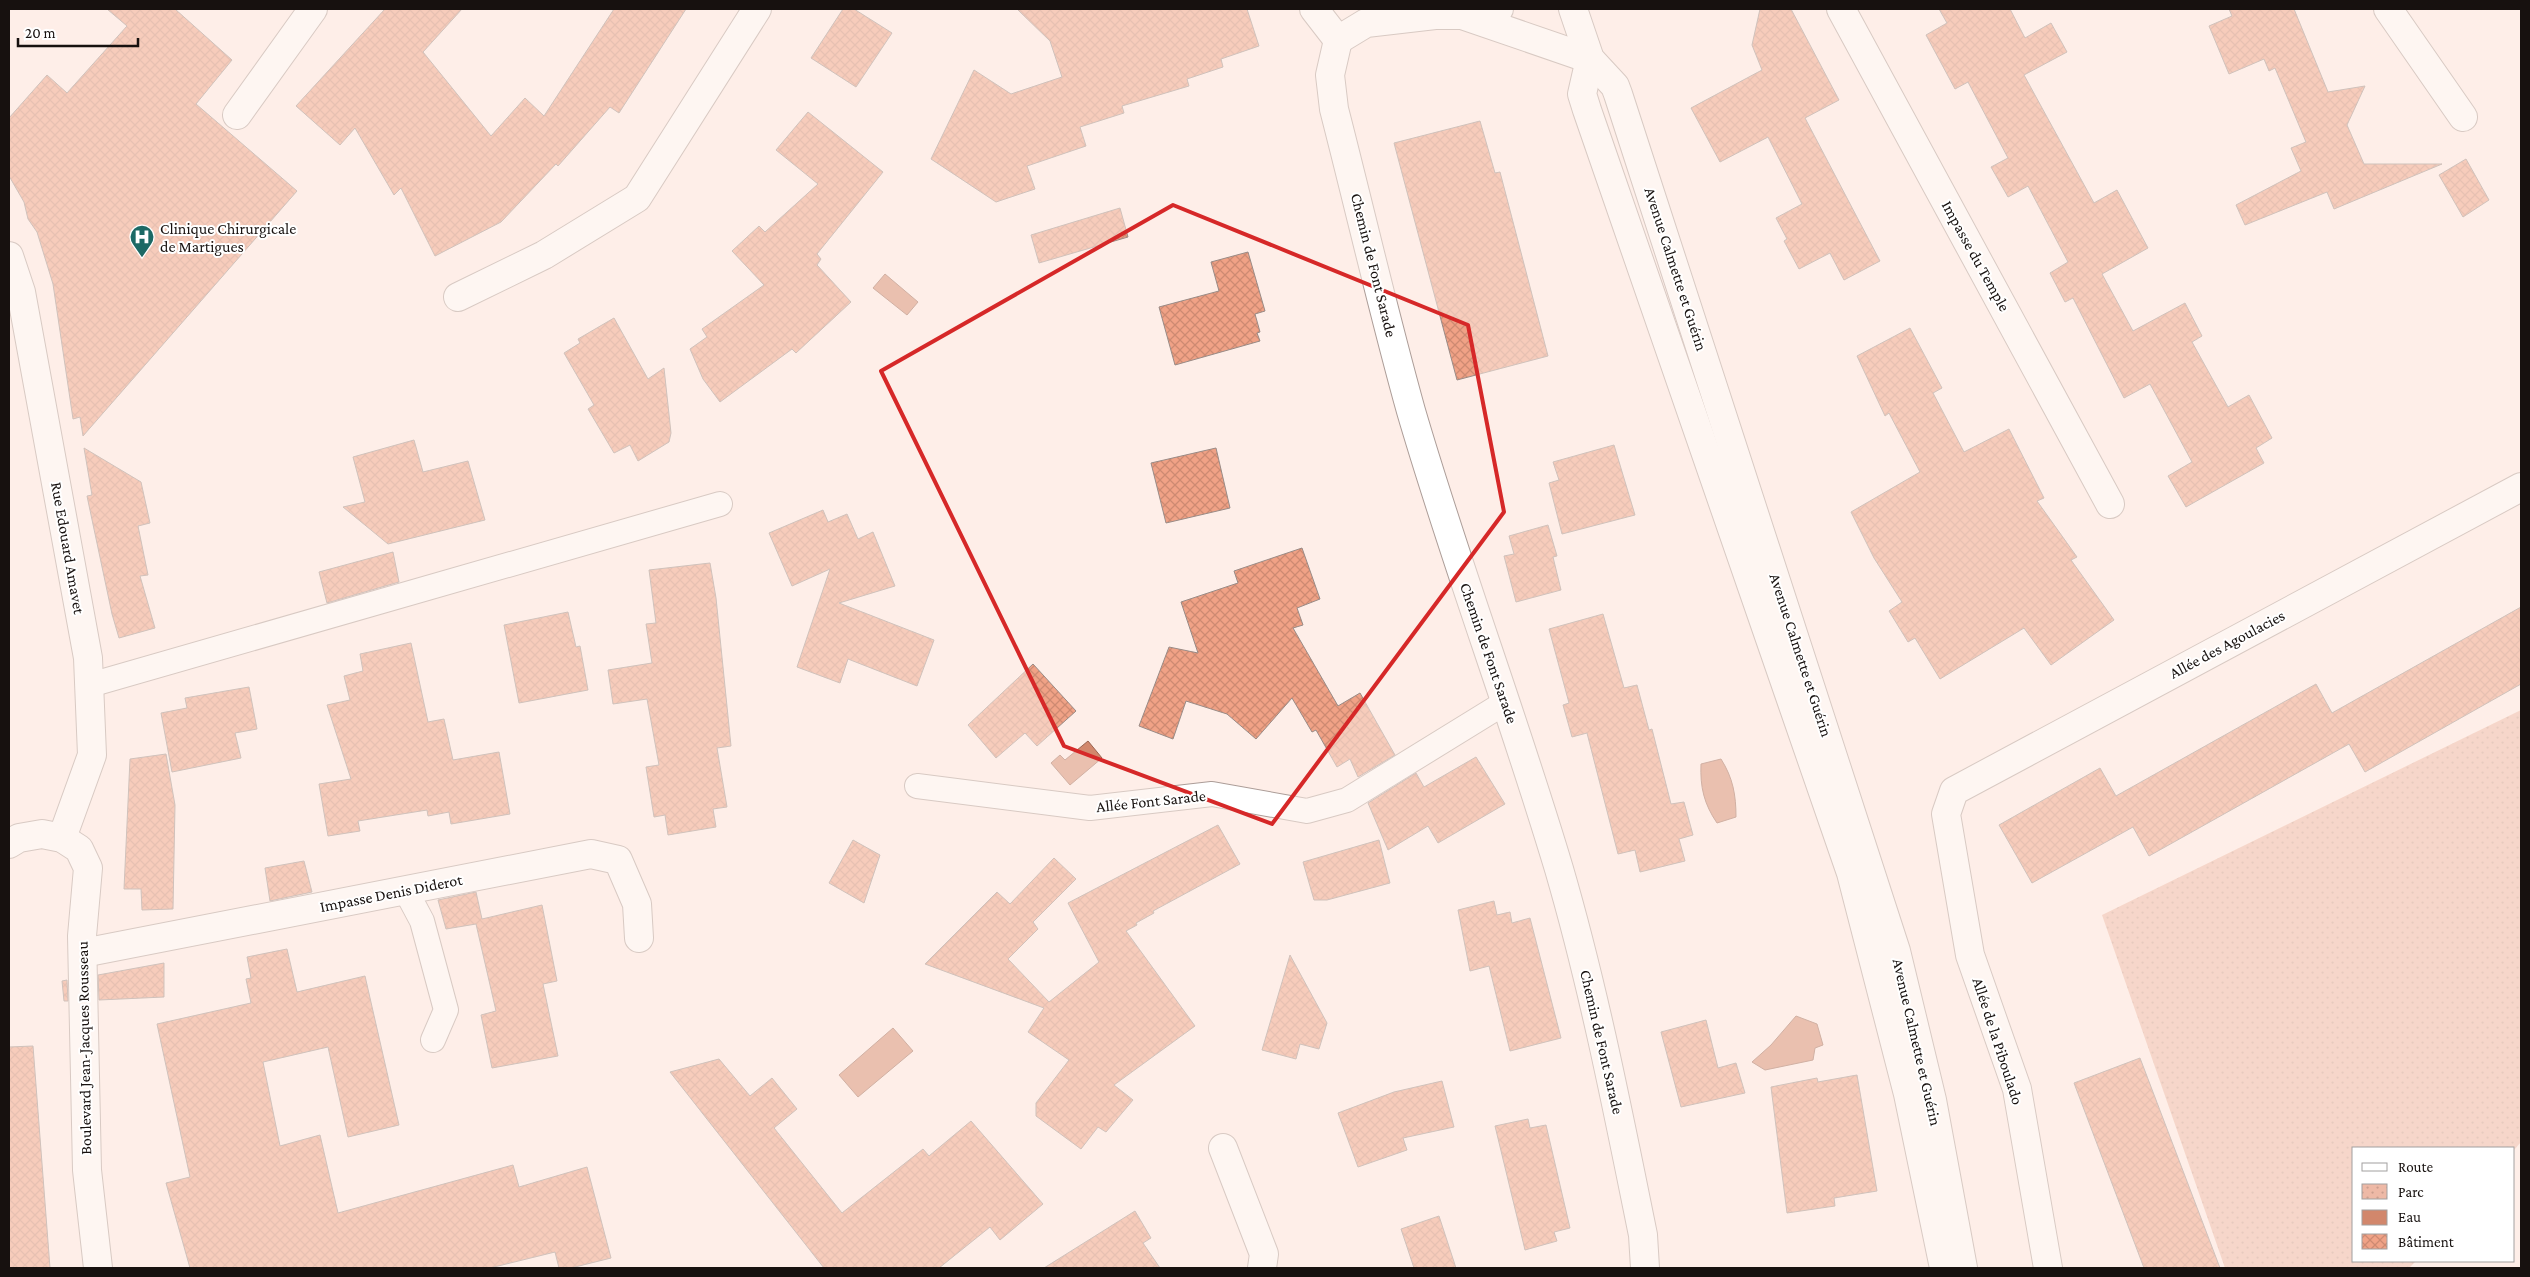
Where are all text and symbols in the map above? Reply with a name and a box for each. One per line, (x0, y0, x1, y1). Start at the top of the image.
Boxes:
scale bar (18, 15, 138, 47)
text: 20 m (25, 25, 56, 41)
street label: Avenue Calmette et Guérin (1642, 185, 1711, 353)
street label: Chemin de Font Sarade (1348, 191, 1400, 339)
street label: Impasse du Temple (1938, 198, 2013, 315)
place label: Clinique Chirurgicale de Martigues (160, 220, 296, 256)
hospital icon: Clinique Chirurgicale de Martigues (129, 224, 155, 258)
street label: Rue Edouard Amavet (48, 481, 88, 616)
street label: Avenue Calmette et Guérin (1767, 571, 1836, 739)
street label: Chemin de Font Sarade (1457, 580, 1521, 726)
street label: Allée des Agoulacies (2166, 606, 2288, 682)
street label: Allée Font Sarade (1095, 787, 1207, 815)
street label: Impasse Denis Diderot (318, 871, 465, 916)
street label: Boulevard Jean-Jacques Rousseau (74, 940, 95, 1155)
street label: Avenue Calmette et Guérin (1889, 957, 1945, 1128)
street label: Chemin de Font Sarade (1577, 968, 1627, 1116)
street label: Allée de la Piboulado (1969, 975, 2027, 1107)
legend (2352, 1147, 2515, 1262)
text: Route (2398, 1159, 2433, 1175)
text: Parc (2398, 1184, 2424, 1200)
text: Eau (2398, 1209, 2421, 1225)
text: Bâtiment (2398, 1234, 2455, 1250)

